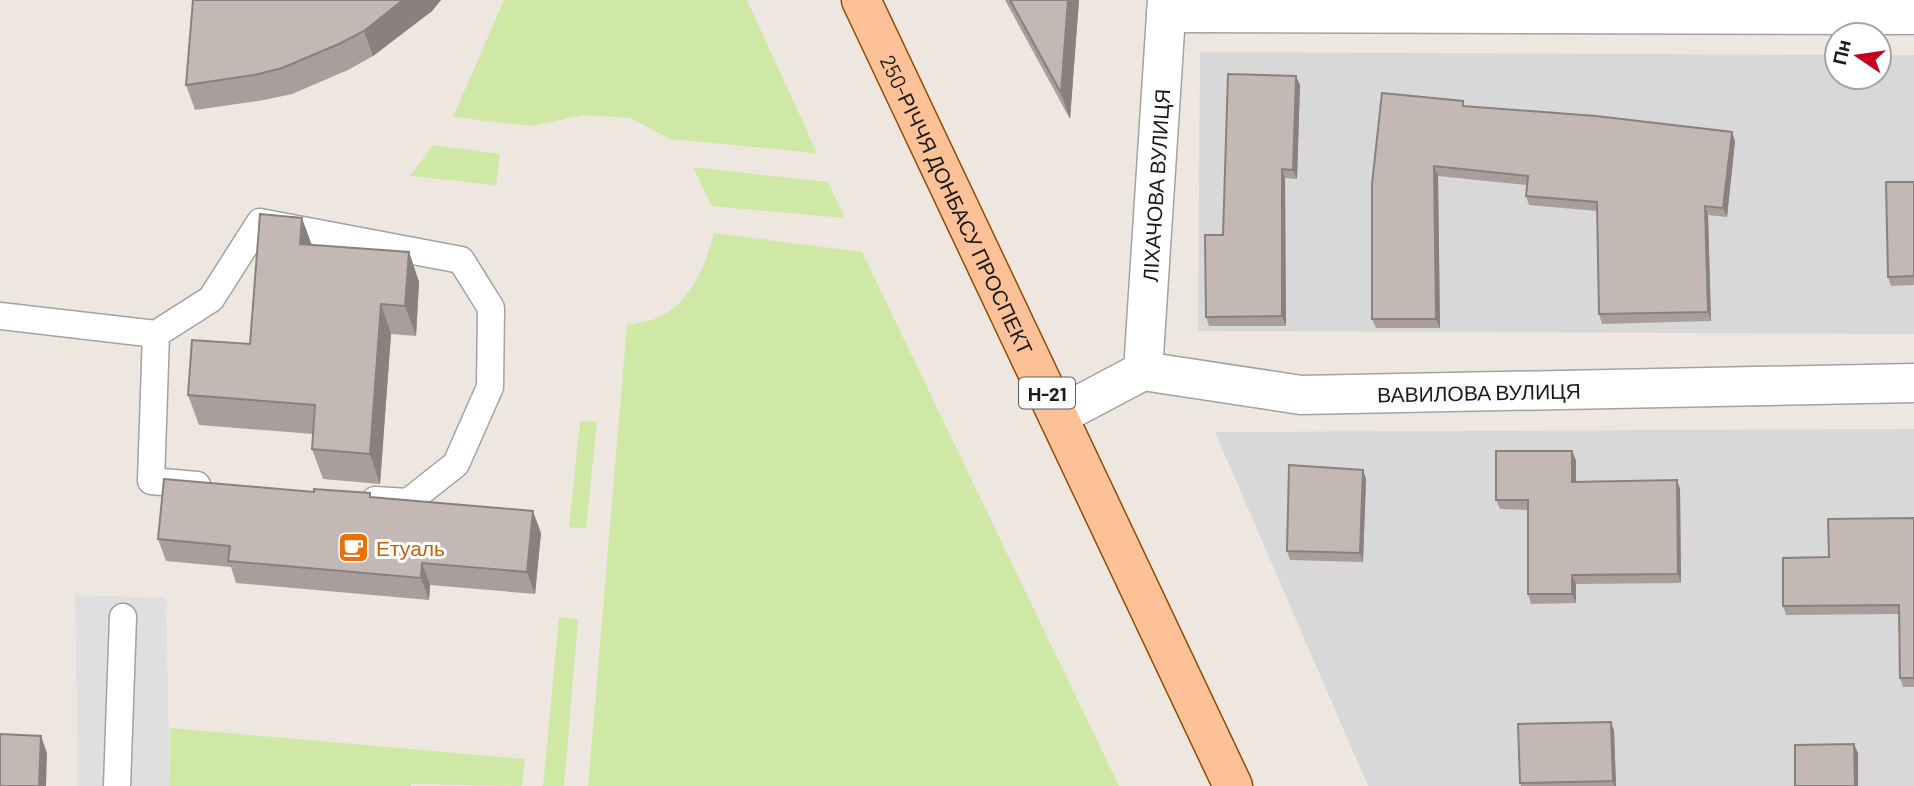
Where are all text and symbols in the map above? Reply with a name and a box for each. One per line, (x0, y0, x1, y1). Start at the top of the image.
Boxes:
north arrow (1823, 21, 1893, 91)
text: Пн (1827, 37, 1855, 67)
street label: 250-РІЧЧЯ ДОНБАСУ ПРОСПЕКТ (876, 51, 1039, 358)
street label: ЛІХАЧОВА ВУЛИЦЯ (1136, 88, 1174, 283)
street label: ВАВИЛОВА ВУЛИЦЯ (1377, 377, 1581, 406)
road number: Н-21 (1019, 378, 1075, 408)
cafe icon: Етуаль (336, 530, 370, 564)
place label: Етуаль (376, 535, 445, 560)

